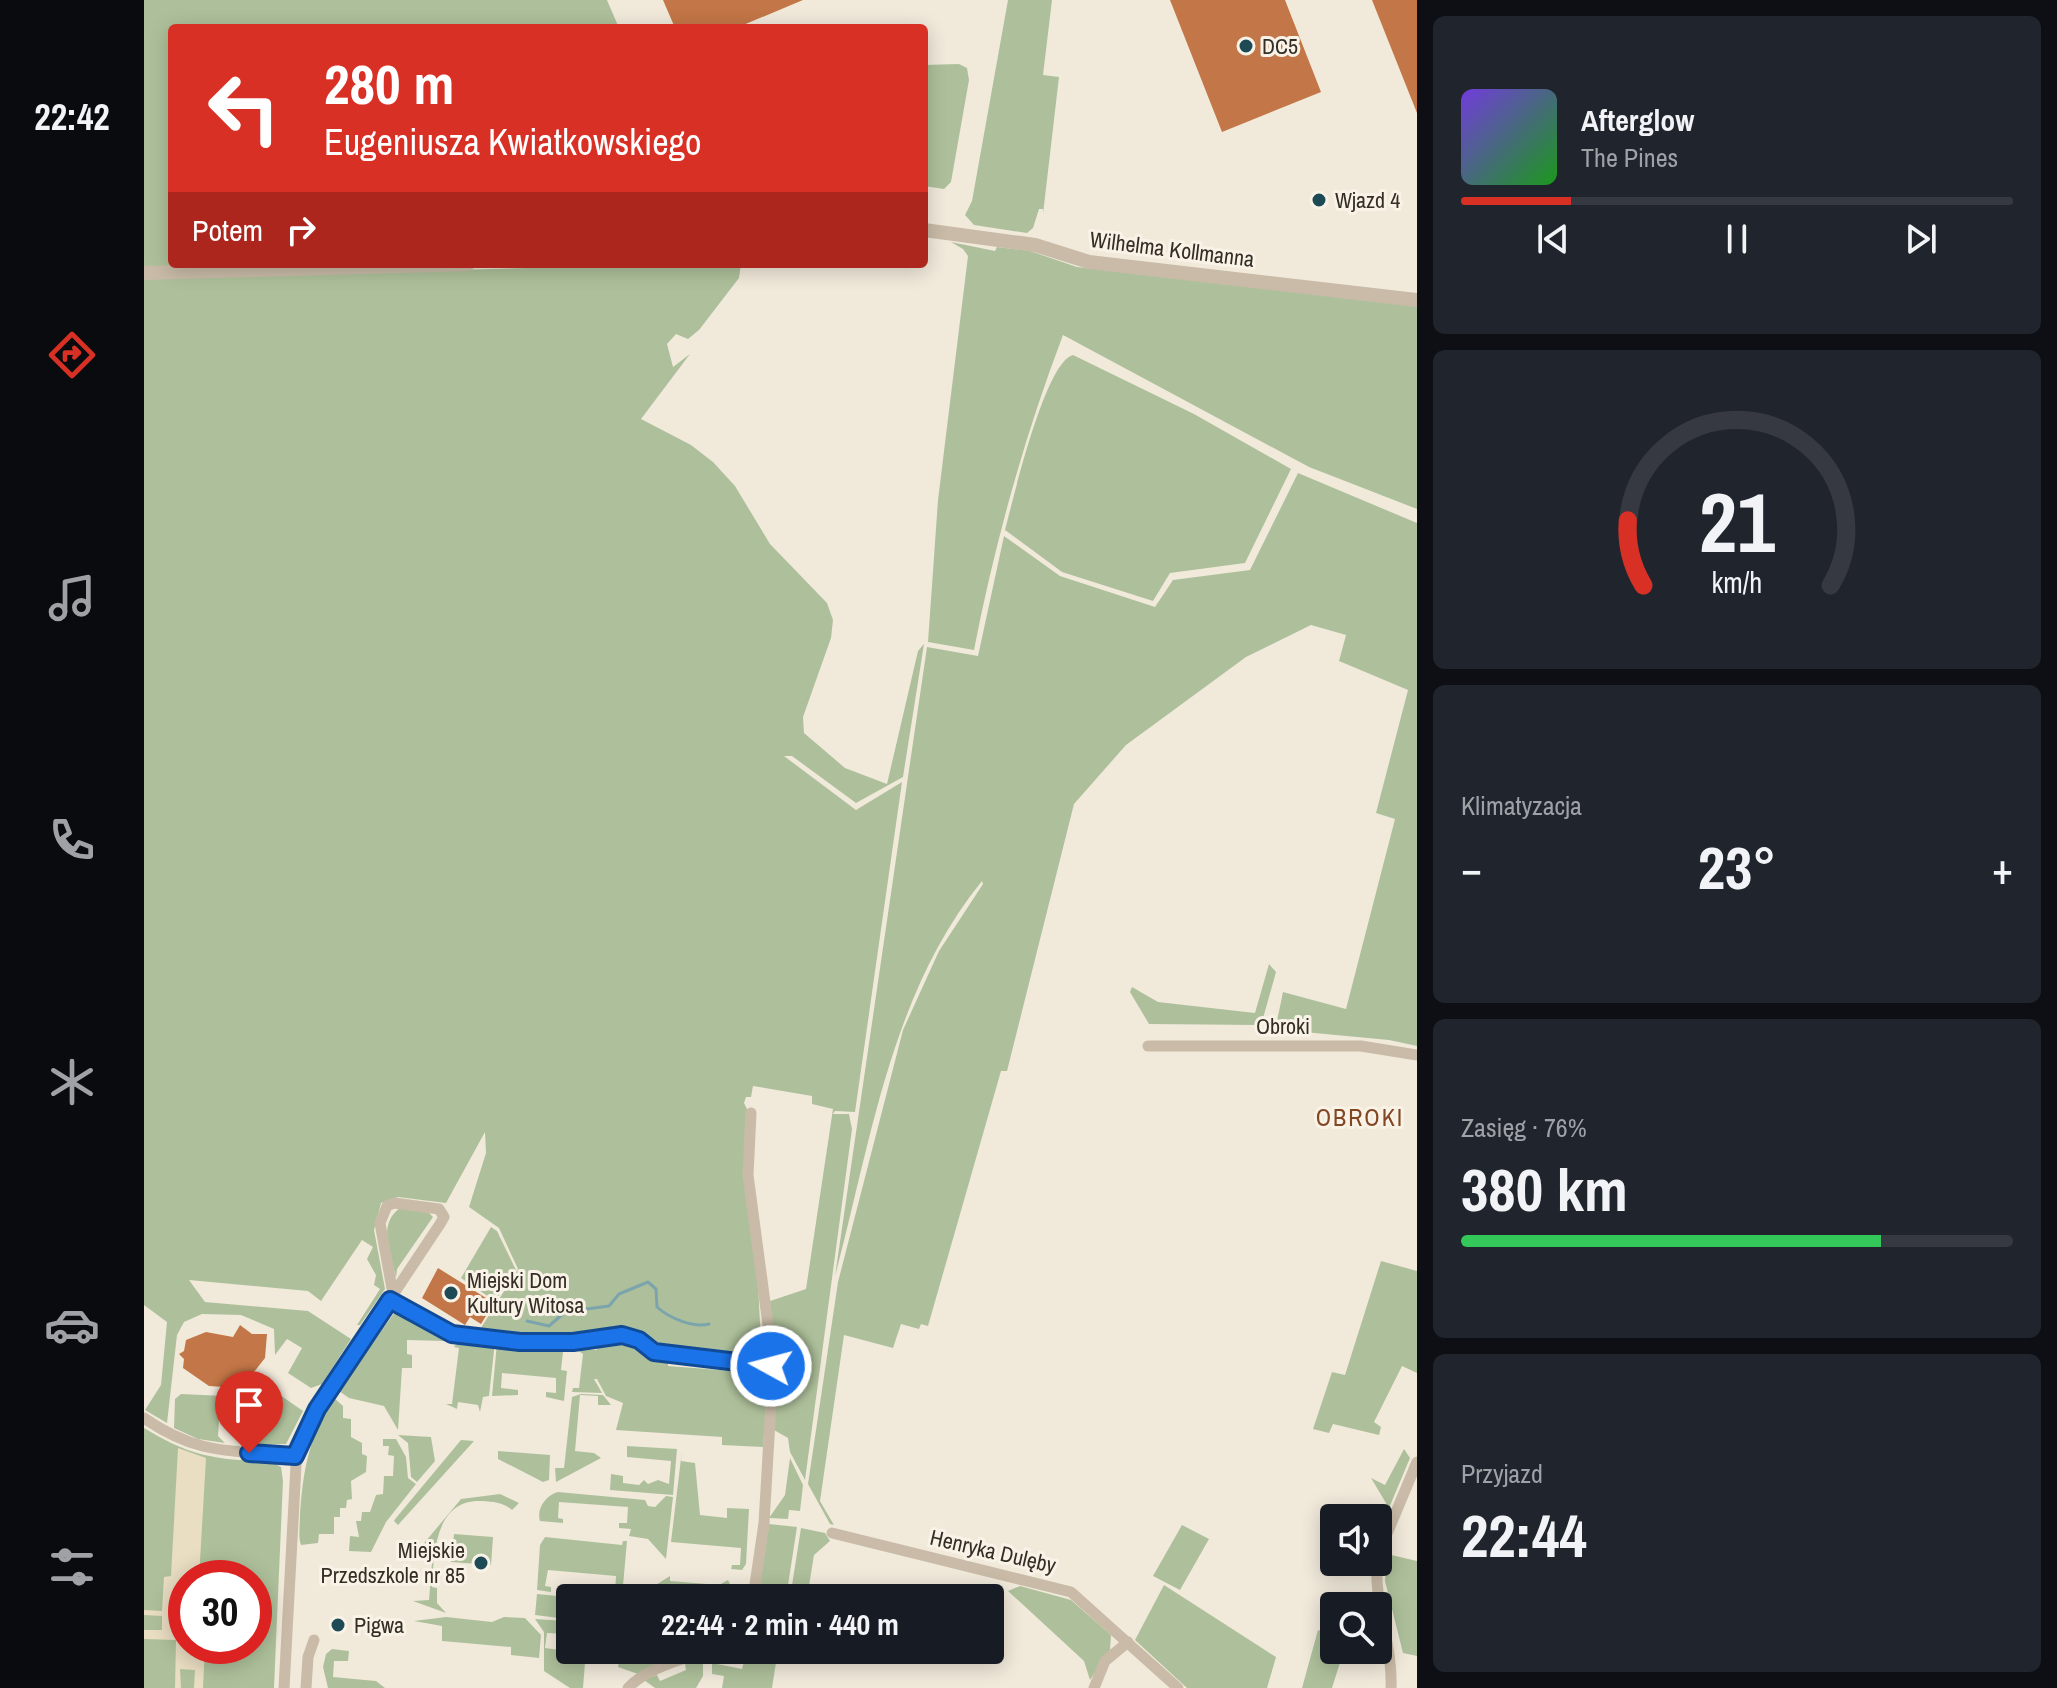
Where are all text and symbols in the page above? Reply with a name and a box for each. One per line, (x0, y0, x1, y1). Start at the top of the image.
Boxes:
place label: DC5 (1262, 31, 1298, 61)
marker: DC5 (1237, 37, 1255, 55)
text: 280 m (324, 46, 454, 121)
icon: left (192, 56, 296, 160)
text: 22:42 (34, 93, 110, 141)
text: Afterglow (1581, 100, 1694, 140)
text: Eugeniusza Kwiatkowskiego (324, 118, 701, 166)
text: The Pines (1581, 140, 1678, 175)
place label: Wjazd 4 (1335, 185, 1400, 215)
marker: Wjazd 4 (1310, 191, 1328, 209)
icon: right (279, 208, 323, 252)
text: Potem (192, 210, 263, 250)
icon: previous (1531, 217, 1575, 261)
icon: pause (1715, 217, 1759, 261)
icon: next (1899, 217, 1943, 261)
street label: Wilhelma Kollmanna (1088, 224, 1256, 274)
icon: directions (44, 327, 100, 383)
text: 21 (1699, 465, 1775, 577)
text: km/h (1712, 563, 1762, 602)
icon: music (44, 570, 100, 626)
text: Klimatyzacja (1461, 788, 1582, 823)
icon: phone (44, 812, 100, 868)
text: 23° (1698, 827, 1776, 908)
text: − (1461, 838, 1482, 898)
text: + (1992, 838, 2013, 898)
street label: Obroki (1256, 1011, 1310, 1041)
icon: climate (44, 1054, 100, 1110)
district label: OBROKI (1316, 1101, 1404, 1133)
text: Zasięg · 76% (1461, 1110, 1587, 1145)
text: 380 km (1461, 1149, 1628, 1230)
place label: Miejski Dom Kultury Witosa (467, 1265, 584, 1320)
marker: Miejski Dom Kultury Witosa (442, 1284, 460, 1302)
icon: car (44, 1297, 100, 1353)
position arrow (729, 1324, 813, 1408)
pin (215, 1371, 283, 1453)
icon: arrive (227, 1383, 271, 1427)
text: Przyjazd (1461, 1456, 1543, 1491)
text: 22:44 (1461, 1495, 1587, 1576)
map controls (1320, 1504, 1392, 1664)
button: sound (1320, 1504, 1392, 1576)
street label: Henryka Dulęby (927, 1522, 1059, 1580)
place label: Miejskie Przedszkole nr 85 (321, 1535, 465, 1590)
icon: filters (44, 1539, 100, 1595)
marker: Miejskie Przedszkole nr 85 (472, 1554, 490, 1572)
speed limit sign: 30 (168, 1560, 272, 1664)
button: search (1320, 1592, 1392, 1664)
text: 22:44 · 2 min · 440 m (661, 1604, 899, 1644)
place label: Pigwa (354, 1610, 404, 1640)
marker: Pigwa (329, 1616, 347, 1634)

